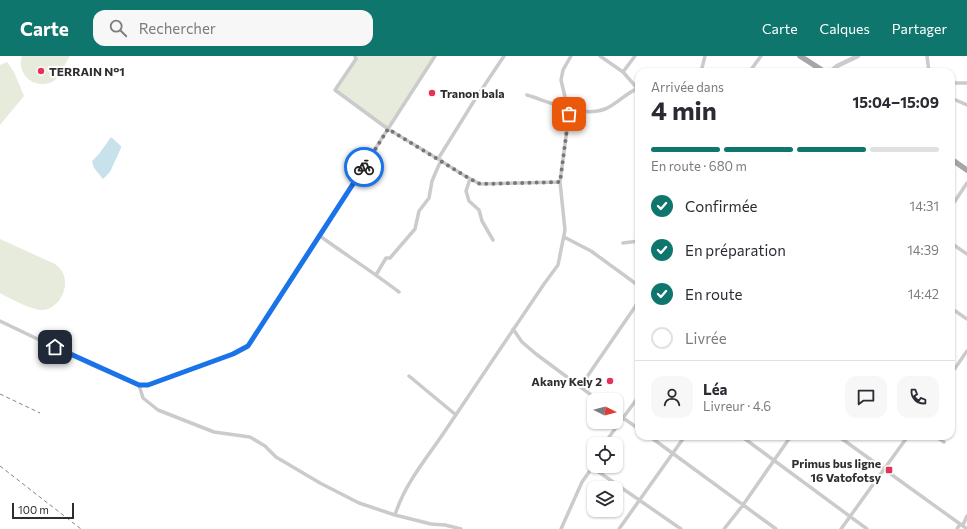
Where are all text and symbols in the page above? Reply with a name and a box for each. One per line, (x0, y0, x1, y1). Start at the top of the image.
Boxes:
search box (93, 10, 373, 46)
text: Carte (20, 17, 69, 40)
icon: search (107, 17, 129, 39)
text: Rechercher (139, 19, 216, 37)
text: Carte (762, 20, 798, 37)
text: Calques (820, 20, 870, 37)
text: Partager (892, 20, 947, 37)
place label: TERRAIN N°1 (49, 64, 125, 78)
marker: TERRAIN N°1 (36, 66, 46, 76)
text: Arrivée dans (651, 79, 724, 95)
place label: Tranon bala (440, 86, 505, 100)
marker: Tranon bala (427, 88, 437, 98)
text: 15:04–15:09 (852, 93, 939, 111)
text: 4 min (651, 94, 717, 125)
pin (552, 97, 586, 131)
icon: bag (558, 103, 580, 125)
courier (344, 147, 384, 187)
icon: bike (353, 156, 375, 178)
text: En route · 680 m (651, 158, 747, 174)
icon: check (651, 195, 673, 217)
text: Confirmée (685, 197, 758, 215)
text: 14:31 (910, 198, 939, 214)
icon: check (651, 239, 673, 261)
text: En préparation (685, 241, 786, 259)
text: 14:39 (907, 242, 939, 258)
icon: check (651, 283, 673, 305)
text: En route (685, 285, 742, 303)
text: 14:42 (908, 286, 939, 302)
text: Livrée (685, 329, 727, 347)
pin (38, 330, 72, 364)
icon: home (44, 336, 66, 358)
place label: Akany Kely 2 (531, 374, 602, 388)
marker: Akany Kely 2 (605, 376, 615, 386)
button: person (651, 376, 693, 418)
button: chat (845, 376, 887, 418)
button: phone (897, 376, 939, 418)
text: Léa (703, 380, 728, 398)
north arrow (587, 393, 623, 429)
map controls (587, 393, 623, 517)
text: Livreur · 4.6 (703, 398, 771, 414)
button: locate (587, 437, 623, 473)
place label: Primus bus ligne 16 Vatofotsy (791, 456, 881, 484)
marker: Primus bus ligne 16 Vatofotsy (884, 465, 894, 475)
button: layers (587, 481, 623, 517)
scale bar (12, 501, 74, 520)
text: 100 m (18, 503, 49, 516)

